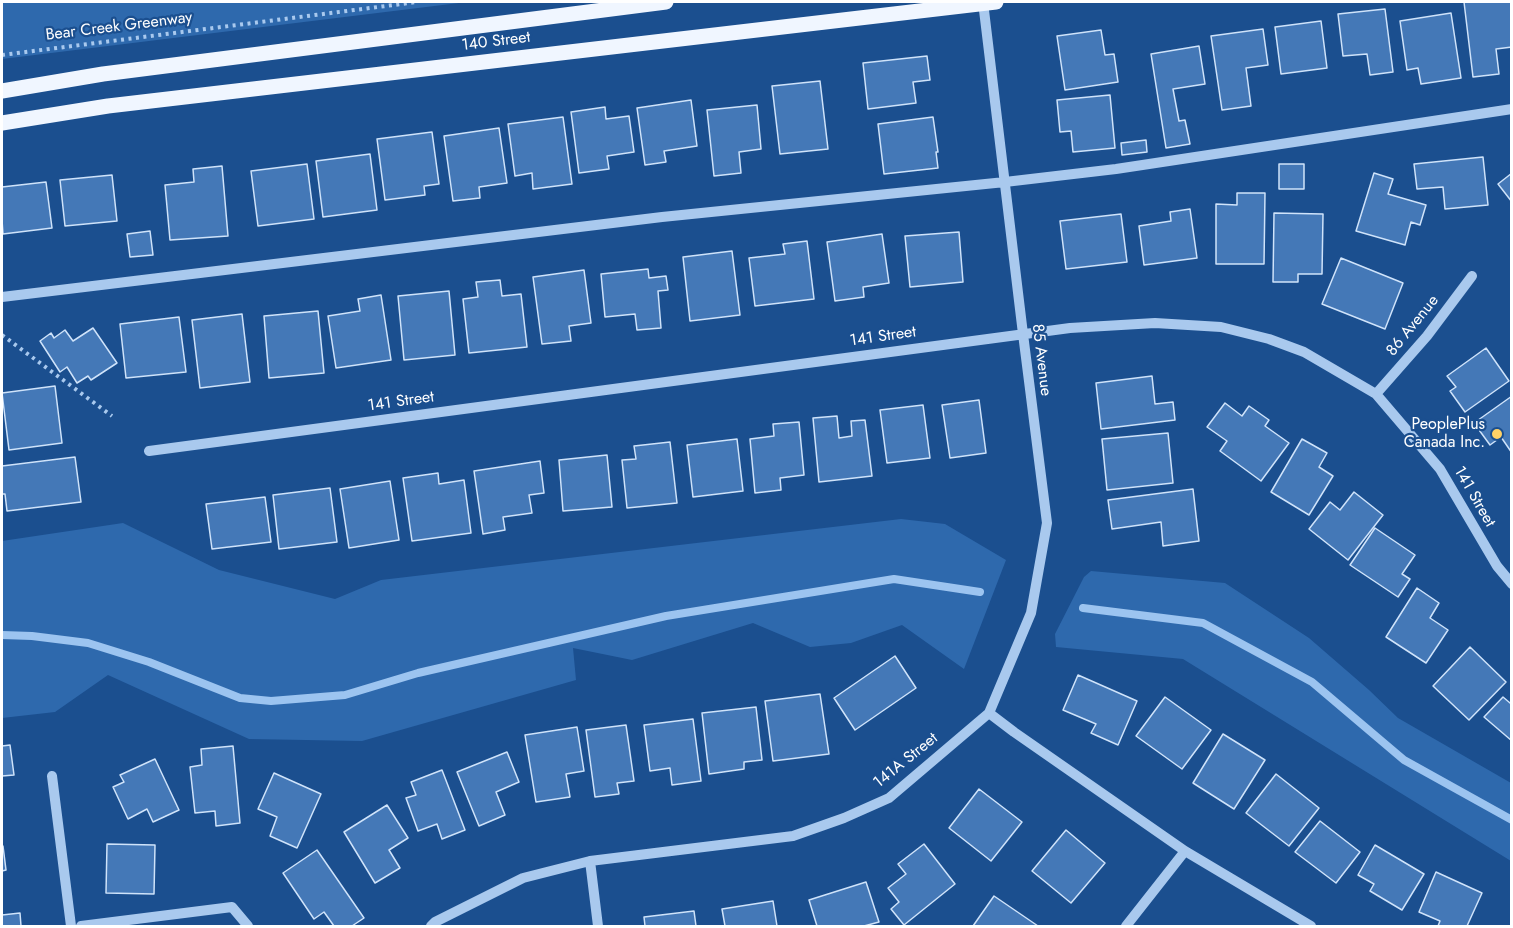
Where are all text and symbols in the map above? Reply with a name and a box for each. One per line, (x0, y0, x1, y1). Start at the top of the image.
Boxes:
street label: Bear Creek Greenway (45, 8, 193, 46)
street label: 140 Street (461, 28, 531, 56)
street label: 86 Avenue (1383, 292, 1443, 360)
street label: 141 Street (849, 323, 917, 351)
street label: 85 Avenue (1027, 323, 1055, 397)
street label: 141 Street (367, 388, 435, 416)
place label: PeoplePlus Canada Inc. (1404, 415, 1485, 453)
marker: PeoplePlus Canada Inc. (1490, 427, 1504, 441)
street label: 141 Street (1449, 463, 1499, 531)
street label: 141A Street (870, 729, 942, 793)

